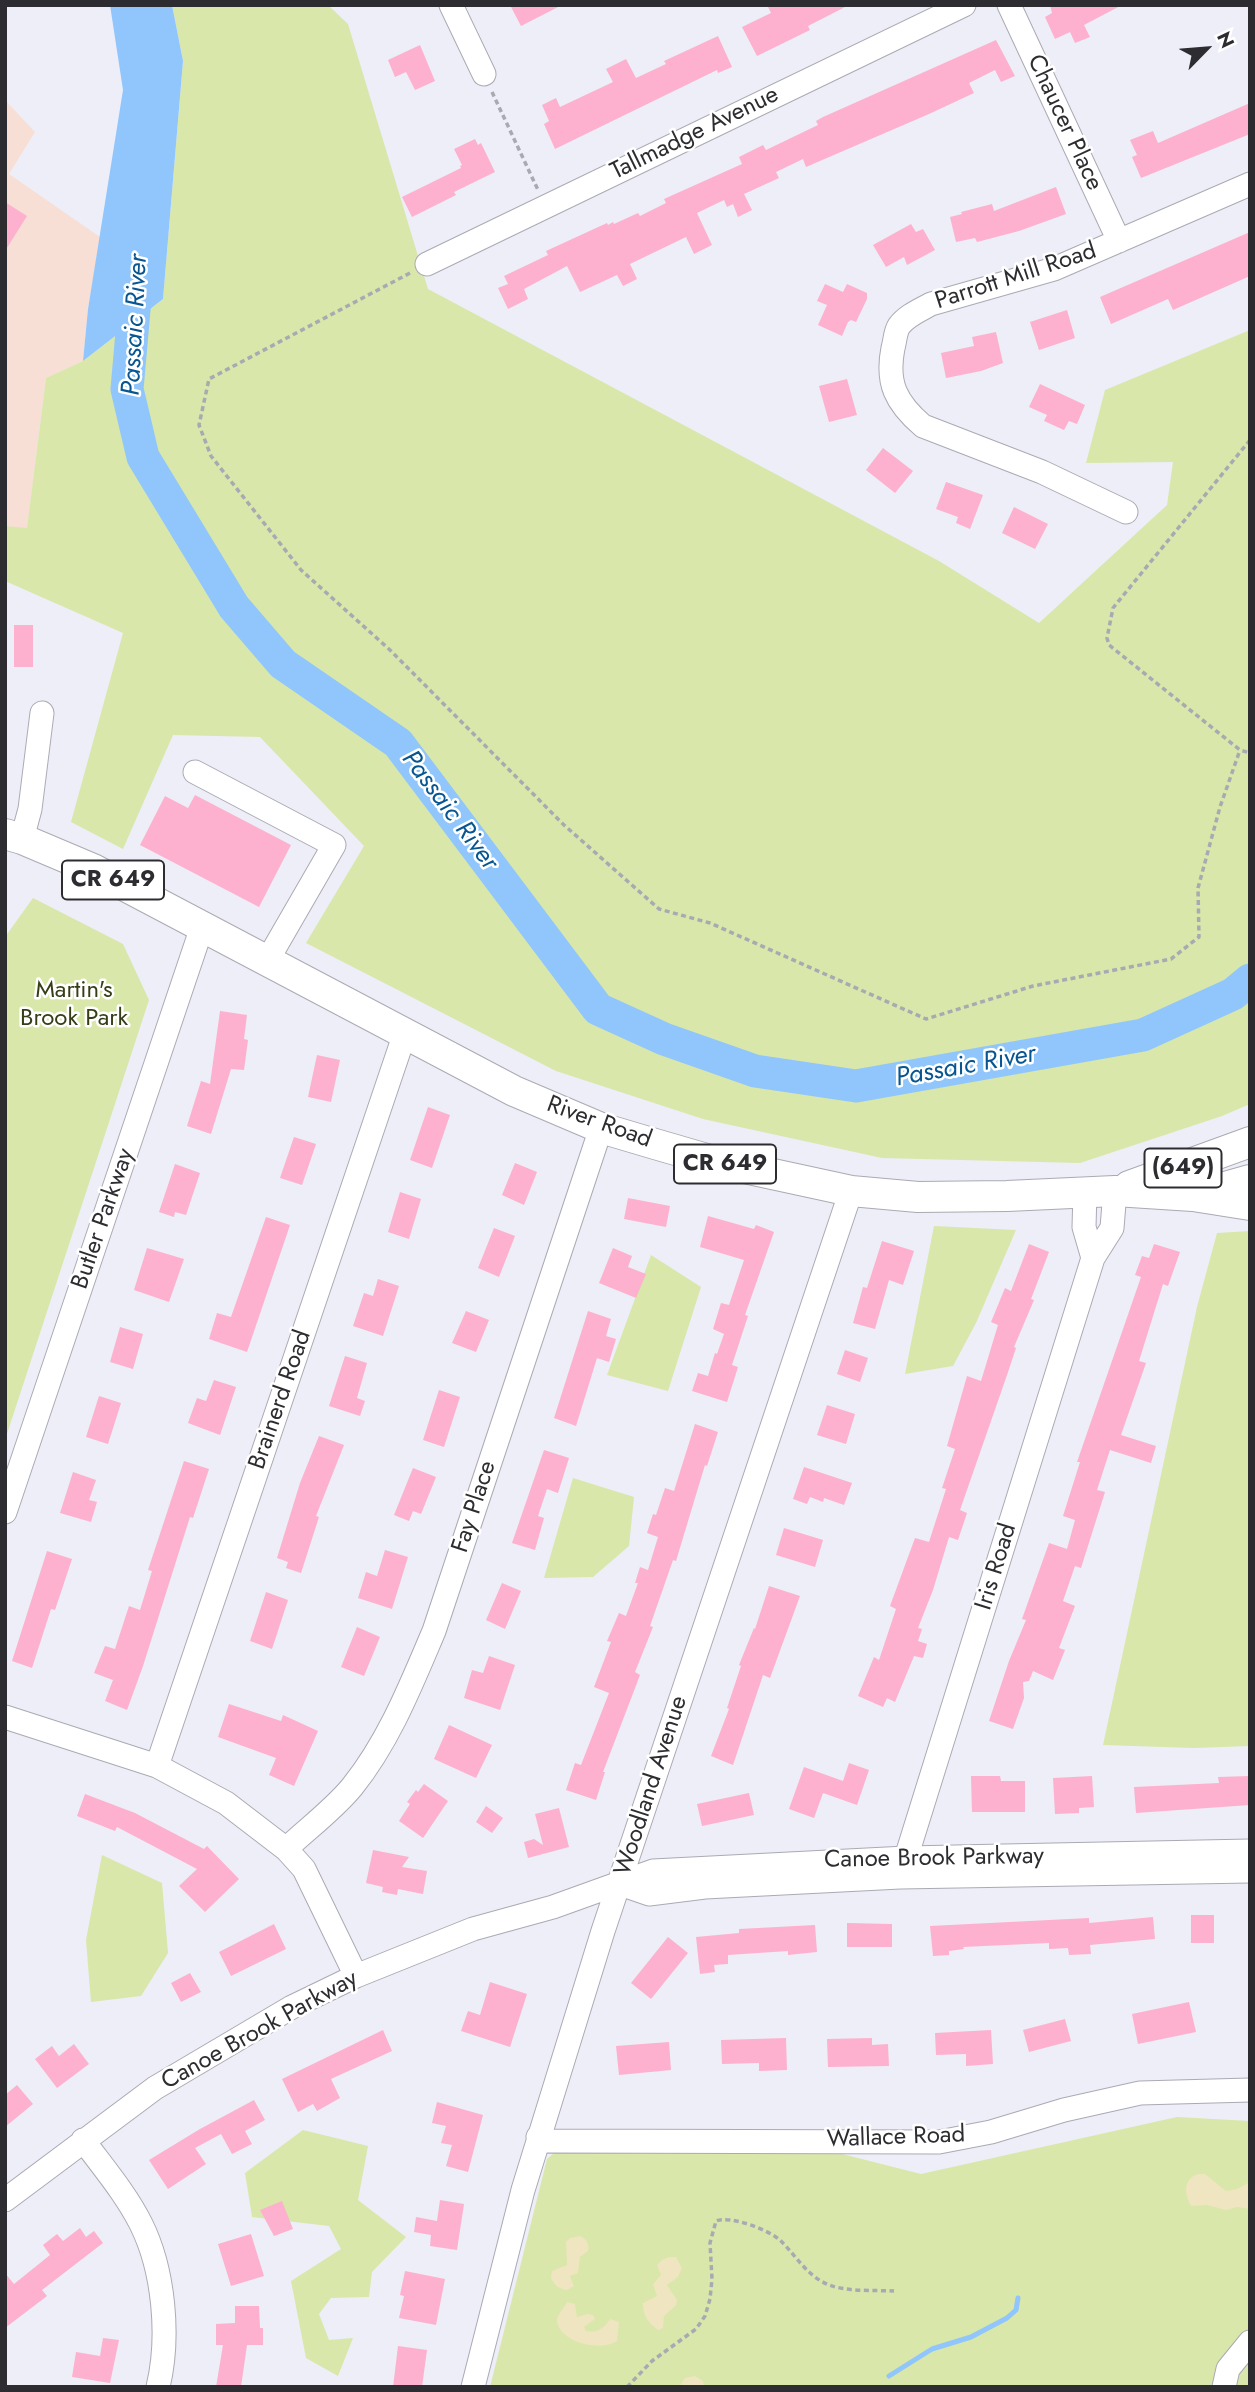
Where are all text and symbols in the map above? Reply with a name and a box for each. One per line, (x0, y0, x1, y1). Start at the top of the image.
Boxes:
north arrow (1171, 14, 1241, 84)
text: N (1210, 27, 1241, 52)
street label: Chaucer Place (1020, 51, 1108, 195)
street label: Tallmadge Avenue (606, 81, 784, 187)
street label: Parrott Mill Road (932, 237, 1100, 317)
water label: Passaic River (117, 253, 155, 397)
water label: Passaic River (394, 745, 504, 877)
road number: CR 649 (62, 860, 164, 900)
park label: Martin's Brook Park (20, 977, 128, 1033)
water label: Passaic River (894, 1039, 1038, 1095)
street label: River Road (543, 1091, 655, 1155)
road number: CR 649 (674, 1144, 776, 1184)
street label: Butler Parkway (67, 1145, 141, 1293)
road number: (649) (1144, 1148, 1222, 1188)
street label: Brainerd Road (244, 1327, 318, 1473)
street label: Fay Place (447, 1458, 503, 1556)
street label: Iris Road (970, 1520, 1024, 1614)
street label: Woodland Avenue (609, 1693, 695, 1879)
street label: Canoe Brook Parkway (824, 1843, 1044, 1875)
street label: Canoe Brook Parkway (157, 1965, 363, 2097)
street label: Wallace Road (826, 2121, 966, 2155)

